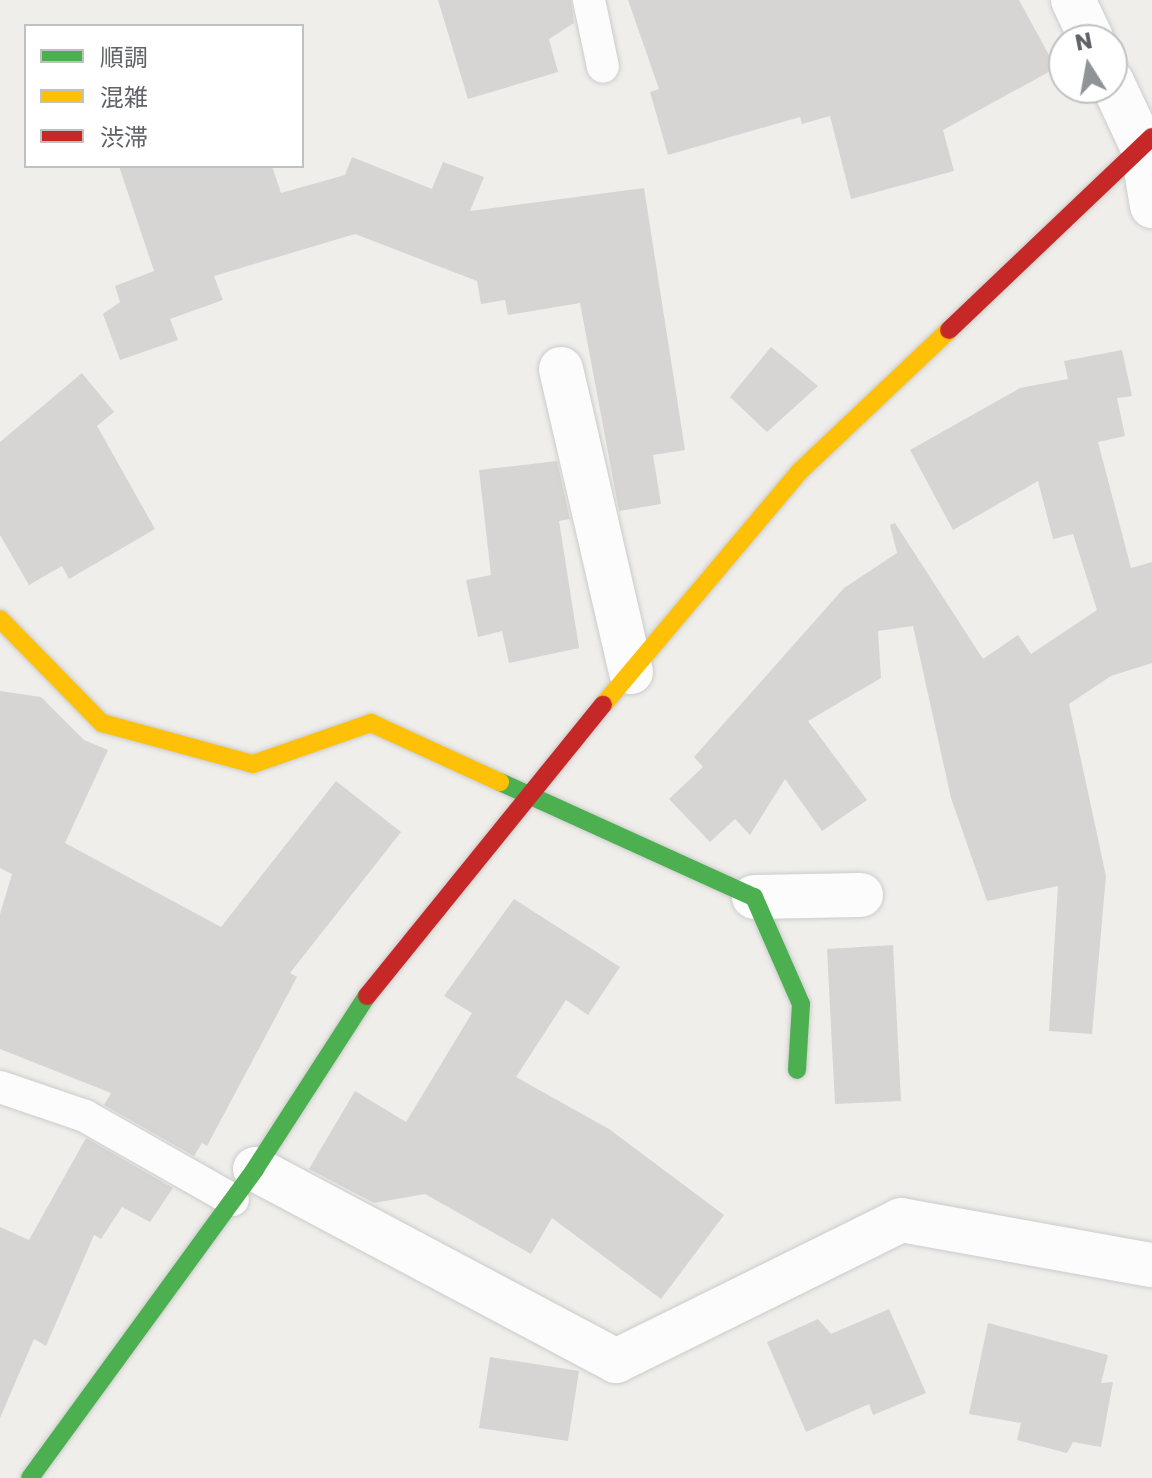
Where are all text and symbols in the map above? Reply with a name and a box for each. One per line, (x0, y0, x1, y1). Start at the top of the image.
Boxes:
legend (24, 24, 304, 168)
north arrow (1048, 24, 1128, 104)
text: N (1073, 25, 1095, 59)
text: 順調 (100, 41, 148, 74)
text: 混雑 (100, 81, 148, 114)
text: 渋滞 (100, 121, 148, 154)

